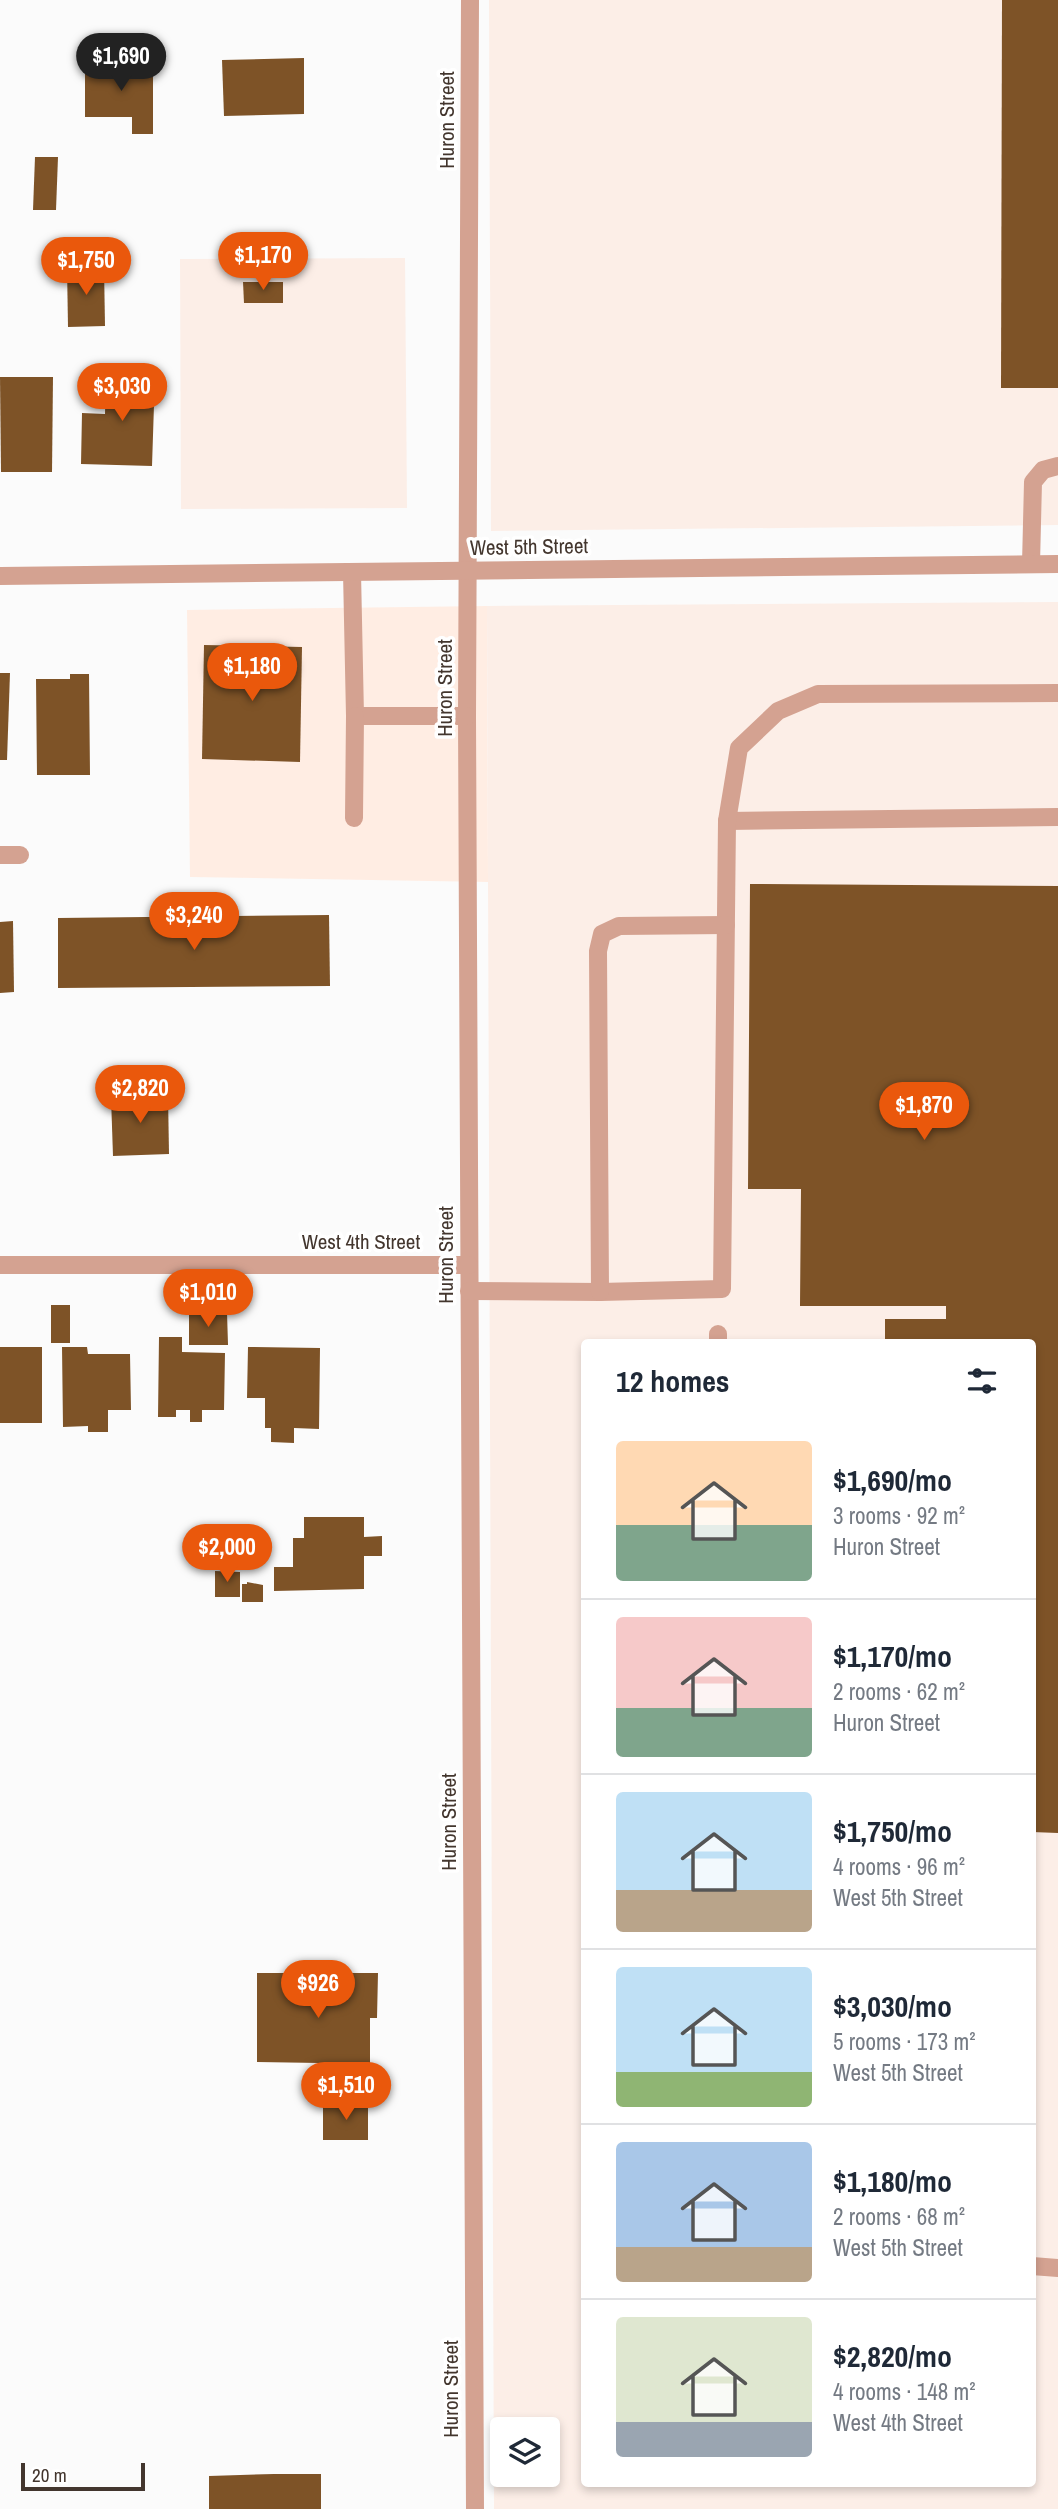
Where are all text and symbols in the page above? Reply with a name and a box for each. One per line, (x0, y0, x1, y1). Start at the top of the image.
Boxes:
pin: $1,690 (64, 34, 178, 93)
text: $1,690 (92, 40, 150, 71)
street label: Huron Street (432, 71, 461, 169)
pin: $1,170 (206, 232, 320, 292)
pin: $1,750 (29, 238, 143, 297)
text: $1,170 (234, 239, 292, 270)
text: $1,750 (57, 244, 115, 275)
pin: $3,030 (65, 364, 179, 423)
text: $3,030 (93, 370, 151, 401)
street label: West 5th Street (470, 531, 589, 562)
street label: Huron Street (430, 639, 459, 737)
pin: $1,180 (195, 644, 309, 703)
text: $1,180 (223, 650, 281, 681)
pin: $3,240 (137, 892, 251, 952)
text: $3,240 (165, 899, 223, 930)
pin: $2,820 (83, 1066, 197, 1125)
text: $2,820 (111, 1072, 169, 1103)
pin: $1,870 (867, 1082, 981, 1142)
text: $1,870 (895, 1089, 953, 1120)
street label: Huron Street (431, 1206, 460, 1304)
street label: West 4th Street (302, 1227, 420, 1256)
pin: $1,010 (151, 1270, 265, 1329)
text: $1,010 (179, 1276, 237, 1307)
text: 12 homes (616, 1361, 730, 1401)
icon: filters (963, 1362, 1001, 1400)
text: $1,690/mo (833, 1460, 952, 1500)
icon: home (672, 1469, 756, 1553)
text: 3 rooms · 92 m² (833, 1500, 965, 1531)
pin: $2,000 (170, 1524, 284, 1584)
text: $2,000 (198, 1531, 256, 1562)
text: Huron Street (833, 1531, 940, 1562)
text: $1,170/mo (833, 1636, 952, 1676)
icon: home (672, 1645, 756, 1729)
text: 2 rooms · 62 m² (833, 1676, 965, 1707)
text: Huron Street (833, 1707, 940, 1738)
street label: Huron Street (434, 1773, 463, 1871)
text: $1,750/mo (833, 1811, 952, 1851)
icon: home (672, 1820, 756, 1904)
text: 4 rooms · 96 m² (833, 1851, 965, 1882)
text: West 5th Street (833, 1882, 963, 1913)
pin: $926 (277, 1960, 359, 2020)
text: $926 (297, 1967, 339, 1998)
text: $3,030/mo (833, 1986, 952, 2026)
icon: home (672, 1995, 756, 2079)
text: 5 rooms · 173 m² (833, 2026, 976, 2057)
text: West 5th Street (833, 2057, 963, 2088)
pin: $1,510 (289, 2062, 403, 2122)
text: $1,510 (317, 2069, 375, 2100)
text: $1,180/mo (833, 2161, 952, 2201)
icon: home (672, 2170, 756, 2254)
text: 2 rooms · 68 m² (833, 2201, 965, 2232)
text: West 5th Street (833, 2232, 963, 2263)
text: $2,820/mo (833, 2336, 952, 2376)
street label: Huron Street (436, 2340, 465, 2438)
icon: home (672, 2345, 756, 2429)
text: 4 rooms · 148 m² (833, 2376, 976, 2407)
text: West 4th Street (833, 2407, 963, 2438)
map controls (490, 2417, 560, 2487)
button: layers (490, 2417, 560, 2487)
scale bar (21, 2460, 145, 2492)
text: 20 m (32, 2462, 67, 2488)

